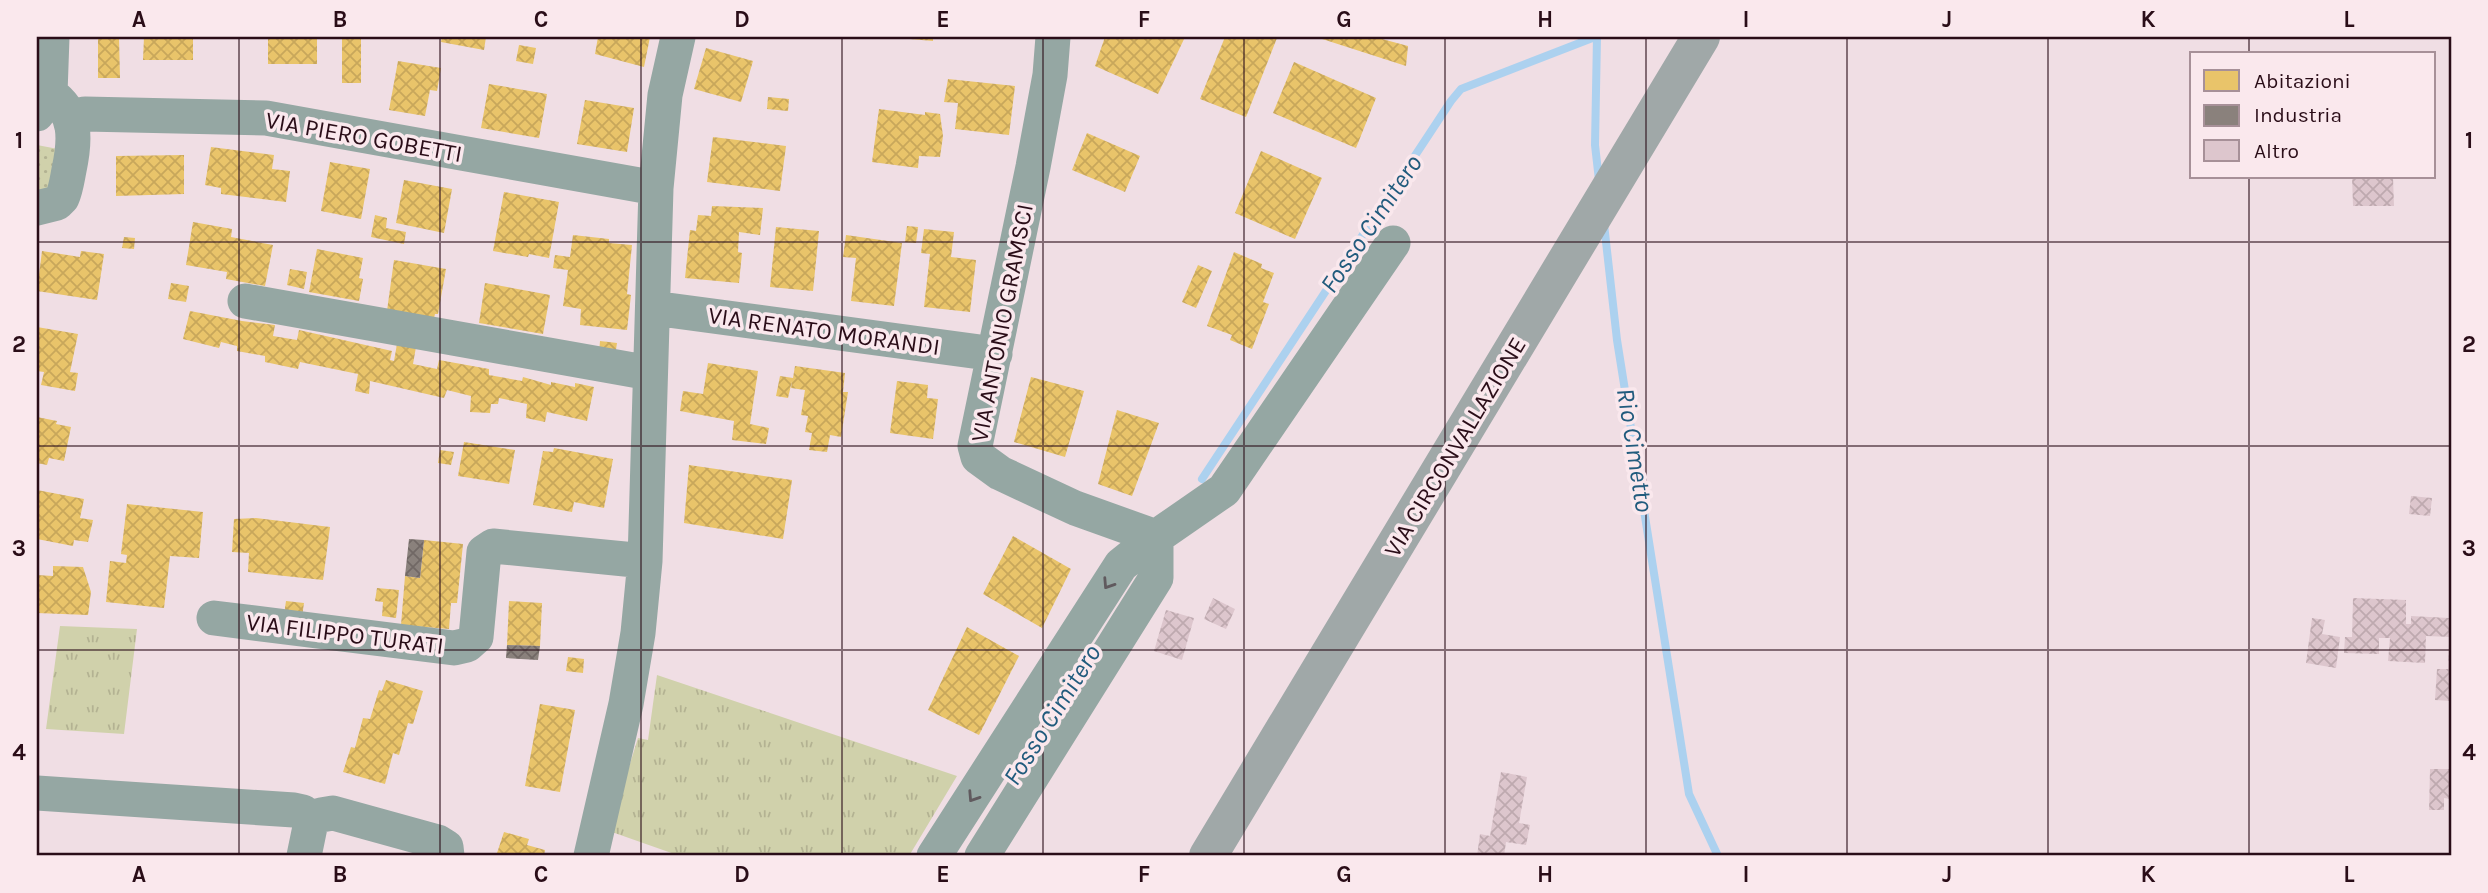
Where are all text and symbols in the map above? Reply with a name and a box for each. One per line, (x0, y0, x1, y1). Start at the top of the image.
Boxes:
text: A (132, 6, 146, 33)
text: B (333, 6, 347, 33)
text: C (534, 6, 548, 33)
text: D (734, 6, 750, 33)
text: E (936, 6, 950, 33)
text: F (1138, 6, 1150, 33)
text: G (1336, 6, 1352, 33)
text: H (1537, 6, 1553, 33)
text: I (1742, 6, 1750, 33)
text: J (1942, 6, 1952, 33)
text: K (2140, 6, 2156, 33)
text: L (2343, 6, 2355, 33)
legend (2190, 52, 2436, 178)
text: Abitazioni (2254, 69, 2351, 93)
text: Industria (2254, 103, 2342, 127)
street label: VIA PIERO GOBETTI (263, 106, 465, 168)
text: 1 (15, 127, 23, 154)
text: 1 (2465, 127, 2473, 154)
text: Altro (2254, 139, 2299, 163)
water label: Fosso Cimitero (1313, 149, 1429, 299)
street label: VIA ANTONIO GRAMSCI (965, 202, 1039, 444)
street label: VIA RENATO MORANDI (706, 301, 942, 361)
text: 2 (12, 331, 26, 358)
text: 2 (2462, 331, 2476, 358)
street label: VIA CIRCONVALLAZIONE (1378, 332, 1532, 562)
water label: Rio Cimetto (1610, 386, 1660, 515)
text: 3 (12, 535, 26, 562)
text: 3 (2462, 535, 2476, 562)
one-way arrow (1104, 577, 1117, 590)
street label: VIA FILIPPO TURATI (245, 608, 445, 660)
water label: Fosso Cimitero (996, 639, 1108, 791)
text: 4 (12, 739, 26, 766)
text: 4 (2462, 739, 2476, 766)
one-way arrow (968, 789, 981, 802)
text: A (132, 861, 146, 888)
text: B (333, 861, 347, 888)
text: C (534, 861, 548, 888)
text: D (734, 861, 750, 888)
text: E (936, 861, 950, 888)
text: F (1138, 861, 1150, 888)
text: G (1336, 861, 1352, 888)
text: H (1537, 861, 1553, 888)
text: I (1742, 861, 1750, 888)
text: J (1942, 861, 1952, 888)
text: K (2140, 861, 2156, 888)
text: L (2343, 861, 2355, 888)

